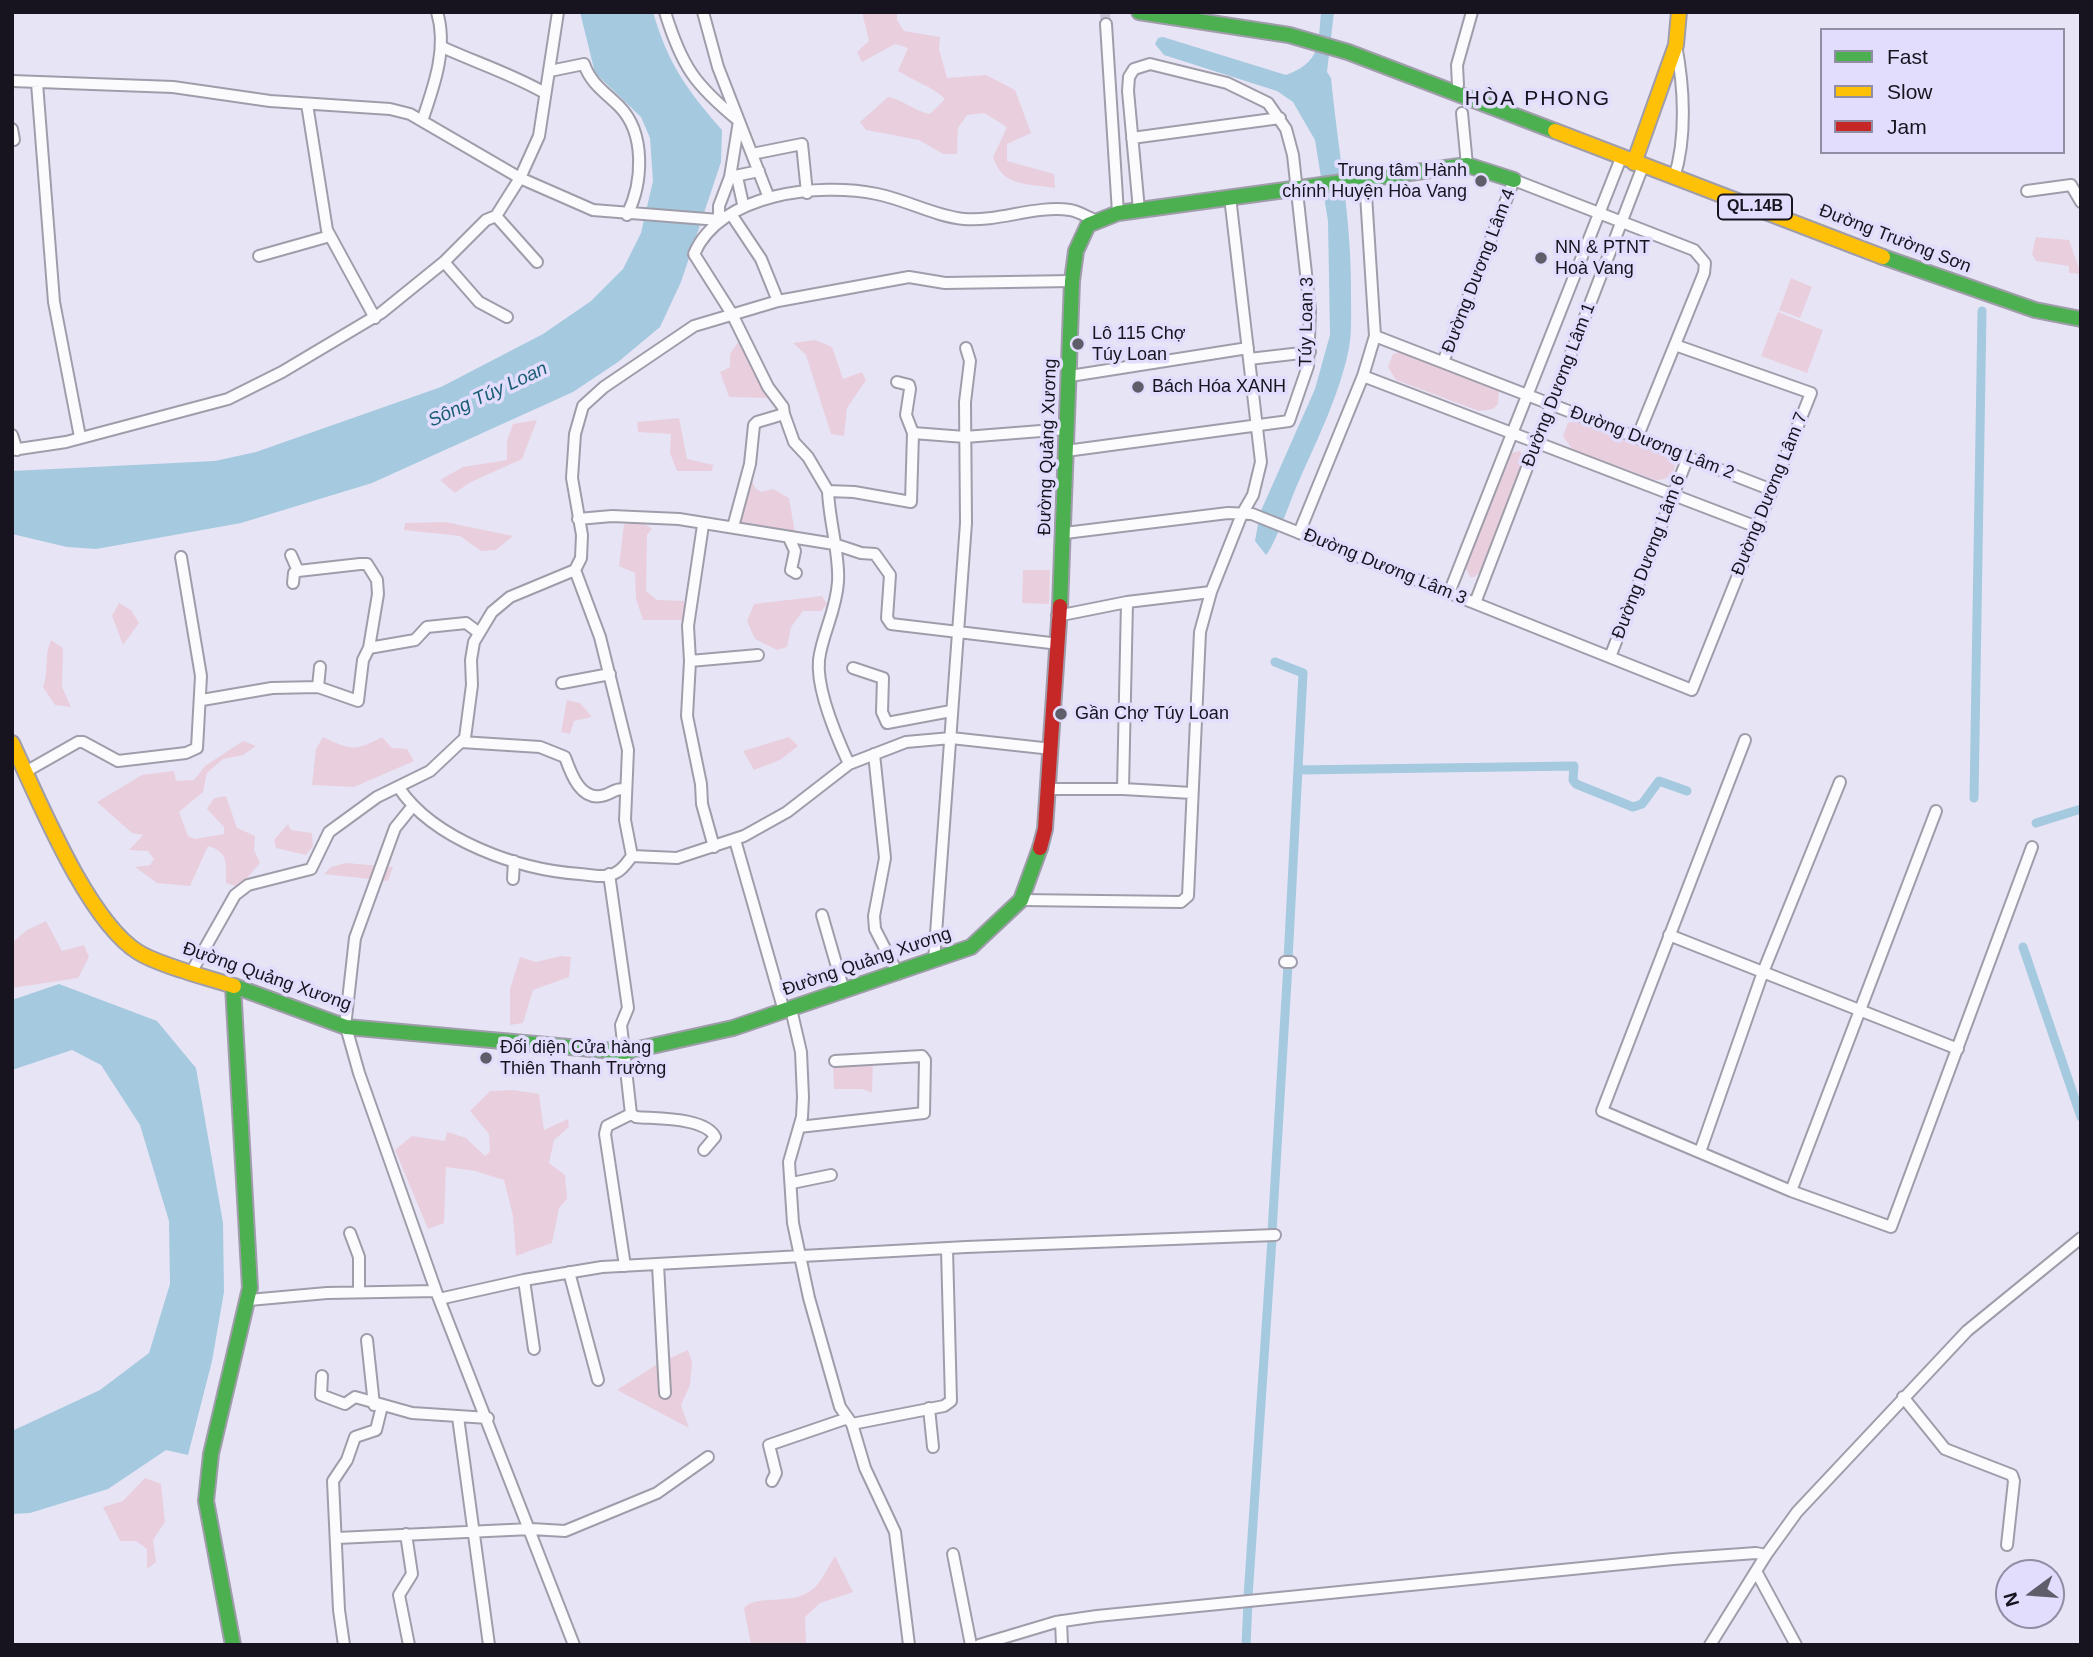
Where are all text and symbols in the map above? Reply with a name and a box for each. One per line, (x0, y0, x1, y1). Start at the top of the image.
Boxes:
legend (1820, 28, 2065, 154)
text: Fast (1887, 45, 1928, 68)
text: Slow (1887, 80, 1933, 103)
district label: HÒA PHONG (1466, 86, 1610, 112)
text: Jam (1887, 115, 1927, 138)
place label: Trung tâm Hành chính Huyện Hòa Vang (1282, 160, 1467, 202)
marker: Trung tâm Hành chính Huyện Hòa Vang (1473, 173, 1489, 189)
street label: Đường Dương Lâm 4 (1438, 186, 1520, 356)
road number: QL.14B (1718, 195, 1792, 220)
street label: Đường Trường Sơn (1816, 200, 1974, 278)
place label: NN & PTNT Hoà Vang (1555, 237, 1650, 280)
marker: NN & PTNT Hoà Vang (1533, 250, 1549, 266)
street label: Túy Loan 3 (1295, 277, 1319, 367)
street label: Đường Dương Lâm 1 (1518, 300, 1600, 470)
place label: Lô 115 Chợ Túy Loan (1092, 323, 1186, 366)
marker: Lô 115 Chợ Túy Loan (1070, 336, 1086, 352)
water label: Sông Túy Loan (425, 357, 551, 433)
street label: Đường Quảng Xương (1034, 358, 1062, 536)
place label: Bách Hóa XANH (1152, 376, 1286, 398)
marker: Bách Hóa XANH (1130, 379, 1146, 395)
street label: Đường Dương Lâm 2 (1567, 402, 1737, 484)
street label: Đường Dương Lâm 7 (1727, 409, 1813, 579)
street label: Đường Dương Lâm 6 (1608, 472, 1690, 642)
street label: Đường Dương Lâm 3 (1300, 524, 1470, 610)
place label: Gần Chợ Túy Loan (1075, 703, 1229, 725)
marker: Gần Chợ Túy Loan (1053, 706, 1069, 722)
street label: Đường Quảng Xương (780, 923, 954, 1001)
street label: Đường Quảng Xương (180, 938, 354, 1016)
place label: Đối diện Cửa hàng Thiên Thanh Trường (500, 1037, 666, 1080)
marker: Đối diện Cửa hàng Thiên Thanh Trường (478, 1050, 494, 1066)
north arrow (1995, 1559, 2065, 1629)
text: N (1999, 1590, 2023, 1609)

